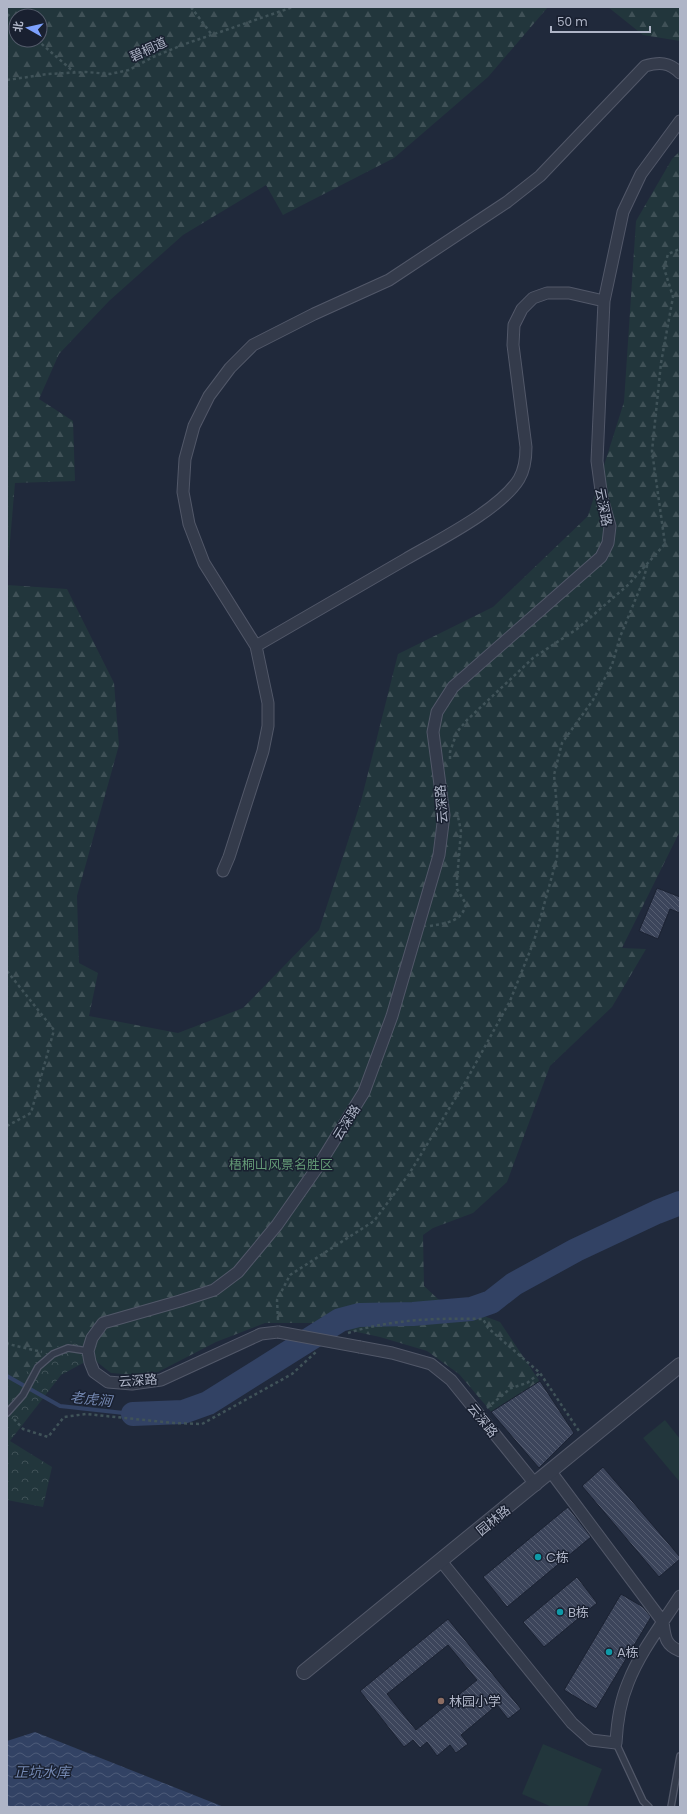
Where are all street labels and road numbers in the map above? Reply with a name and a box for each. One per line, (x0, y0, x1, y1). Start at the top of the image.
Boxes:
street label: 碧桐道 (127, 33, 170, 66)
street label: 云深路 (590, 486, 617, 528)
street label: 云深路 (431, 784, 452, 824)
street label: 云深路 (328, 1101, 365, 1144)
street label: 云深路 (118, 1370, 158, 1391)
street label: 云深路 (463, 1399, 502, 1441)
street label: 园林路 (472, 1501, 514, 1540)

